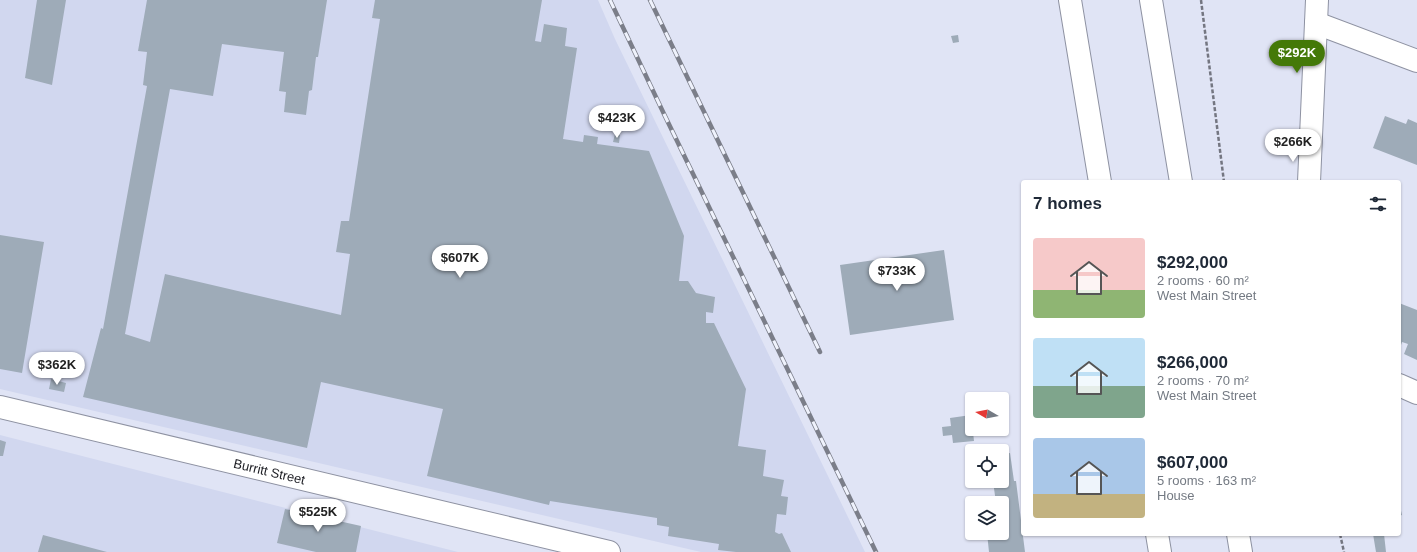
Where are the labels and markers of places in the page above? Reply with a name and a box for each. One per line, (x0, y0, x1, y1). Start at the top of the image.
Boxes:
pin: $292K (1269, 40, 1325, 74)
pin: $423K (589, 105, 645, 139)
pin: $266K (1265, 129, 1321, 163)
pin: $607K (432, 245, 488, 279)
pin: $733K (869, 258, 925, 292)
pin: $362K (29, 352, 85, 386)
pin: $525K (290, 499, 346, 533)

